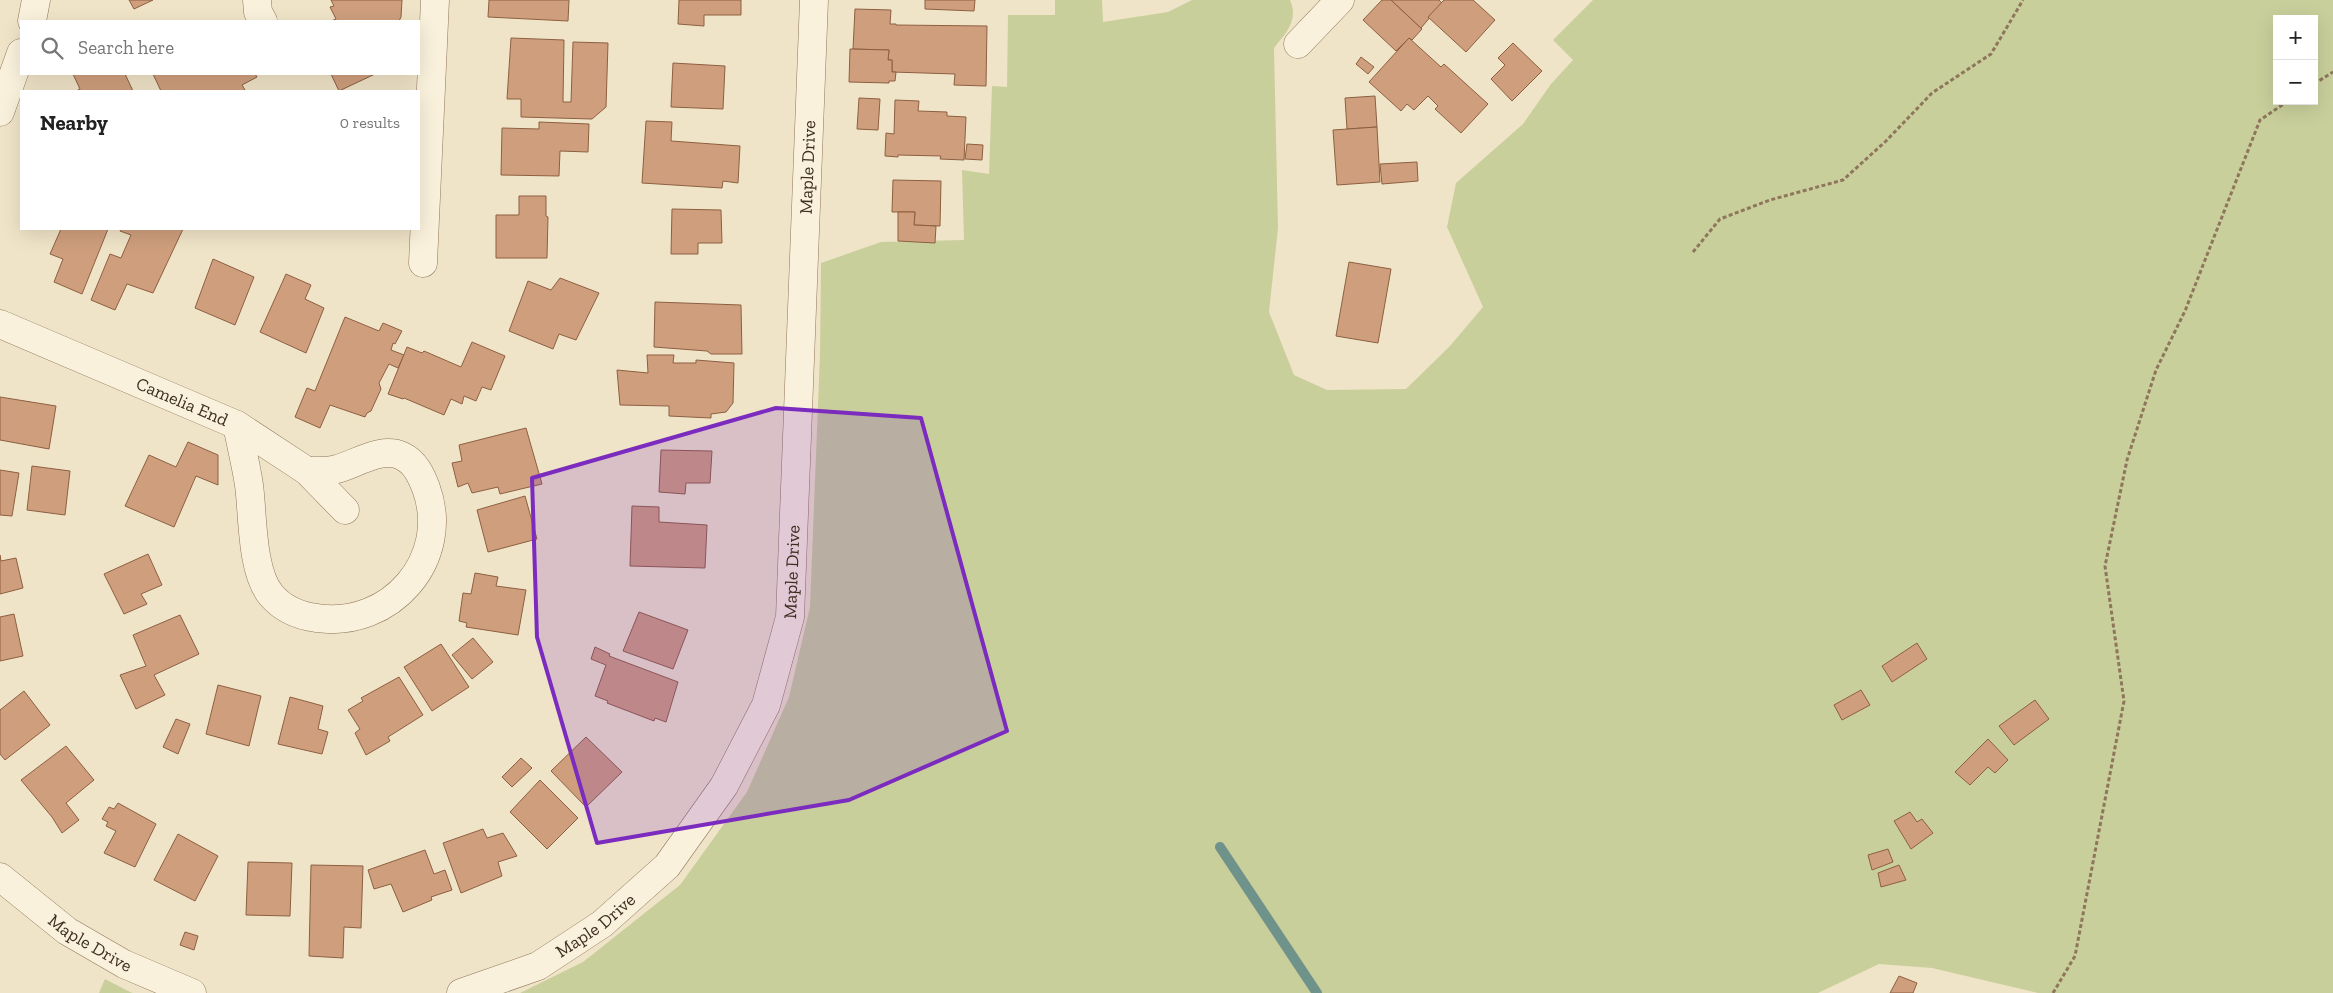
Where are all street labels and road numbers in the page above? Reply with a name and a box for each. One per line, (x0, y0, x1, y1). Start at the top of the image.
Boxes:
street label: Maple Drive (795, 120, 820, 215)
street label: Camelia End (133, 372, 232, 431)
street label: Maple Drive (779, 525, 805, 619)
street label: Maple Drive (551, 889, 640, 962)
street label: Maple Drive (44, 909, 135, 977)

